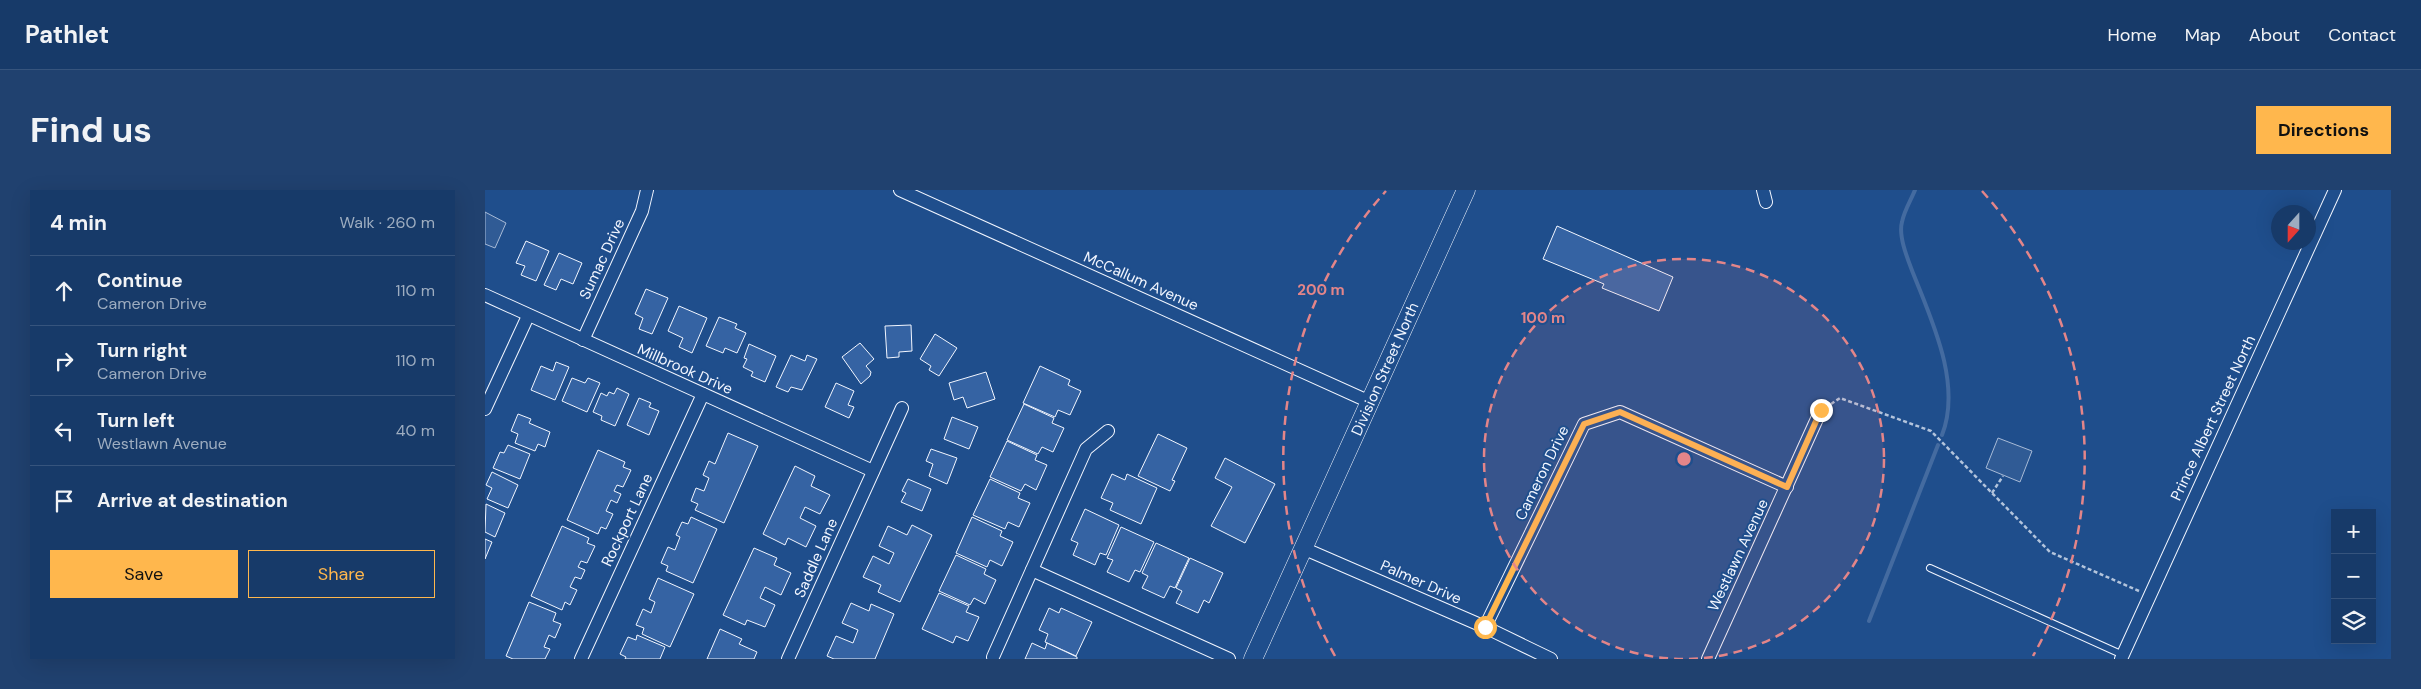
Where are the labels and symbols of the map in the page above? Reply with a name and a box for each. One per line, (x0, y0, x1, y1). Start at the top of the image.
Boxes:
north arrow (2271, 205, 2316, 250)
street label: Sumac Drive (575, 215, 629, 303)
street label: McCallum Avenue (1080, 247, 1202, 315)
text: 200 m (1297, 280, 1345, 300)
street label: Division Street North (1347, 299, 1423, 439)
text: 100 m (1521, 308, 1565, 328)
street label: Prince Albert Street North (2166, 332, 2260, 504)
street label: Millbrook Drive (634, 339, 736, 399)
route end (1810, 399, 1833, 422)
street label: Cameron Drive (1510, 422, 1574, 524)
centre of rings (1675, 450, 1693, 468)
street label: Rockport Lane (597, 470, 657, 570)
street label: Westlawn Avenue (1703, 496, 1773, 614)
street label: Saddle Lane (790, 515, 842, 601)
street label: Palmer Drive (1377, 555, 1465, 609)
route start (1474, 616, 1497, 639)

